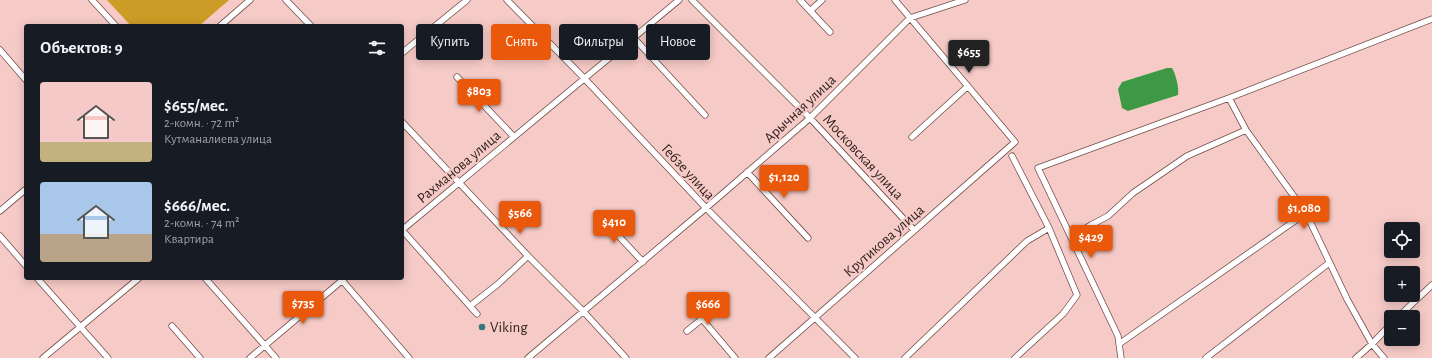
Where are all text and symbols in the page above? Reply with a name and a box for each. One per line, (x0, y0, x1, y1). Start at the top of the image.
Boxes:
chip: Купить (416, 24, 483, 60)
chip: Снять (491, 24, 551, 60)
chip: Фильтры (559, 24, 638, 60)
chip: Новое (646, 24, 710, 60)
icon: filters (366, 37, 388, 59)
text: Объектов: 9 (40, 39, 123, 56)
pin: $655 (945, 40, 993, 74)
text: $655 (957, 46, 981, 59)
street label: Арычная улица (761, 72, 839, 146)
pin: $803 (455, 79, 503, 113)
text: $803 (467, 85, 491, 98)
text: $655/мес. (164, 97, 228, 114)
icon: home (72, 98, 120, 146)
street label: Московская улица (820, 112, 906, 203)
text: 2-комн. · 72 m² (164, 117, 239, 130)
street label: Рахманова улица (414, 128, 504, 206)
text: Кутманалиева улица (164, 133, 272, 146)
street label: Гебзе улица (658, 141, 718, 203)
pin: $1,120 (751, 165, 817, 199)
text: $1,120 (768, 171, 800, 184)
pin: $1,080 (1271, 196, 1337, 230)
text: $666/мес. (164, 197, 230, 214)
icon: home (72, 198, 120, 246)
pin: $566 (496, 201, 544, 235)
street label: Крутикова улица (841, 202, 927, 280)
text: $1,080 (1287, 202, 1321, 215)
text: $566 (508, 207, 532, 220)
pin: $410 (590, 210, 638, 244)
text: $410 (602, 216, 626, 229)
text: 2-комн. · 74 m² (164, 217, 240, 230)
map controls (1384, 222, 1420, 346)
button: locate (1384, 222, 1420, 258)
pin: $429 (1067, 225, 1115, 259)
text: $429 (1079, 231, 1103, 244)
text: Квартира (164, 233, 214, 246)
button: + (1384, 266, 1420, 302)
pin: $735 (279, 291, 327, 325)
pin: $666 (684, 292, 732, 326)
text: $735 (292, 297, 314, 310)
text: $666 (696, 298, 720, 311)
button: − (1384, 310, 1420, 346)
place label: Viking (490, 320, 528, 335)
marker: Viking (477, 322, 487, 332)

